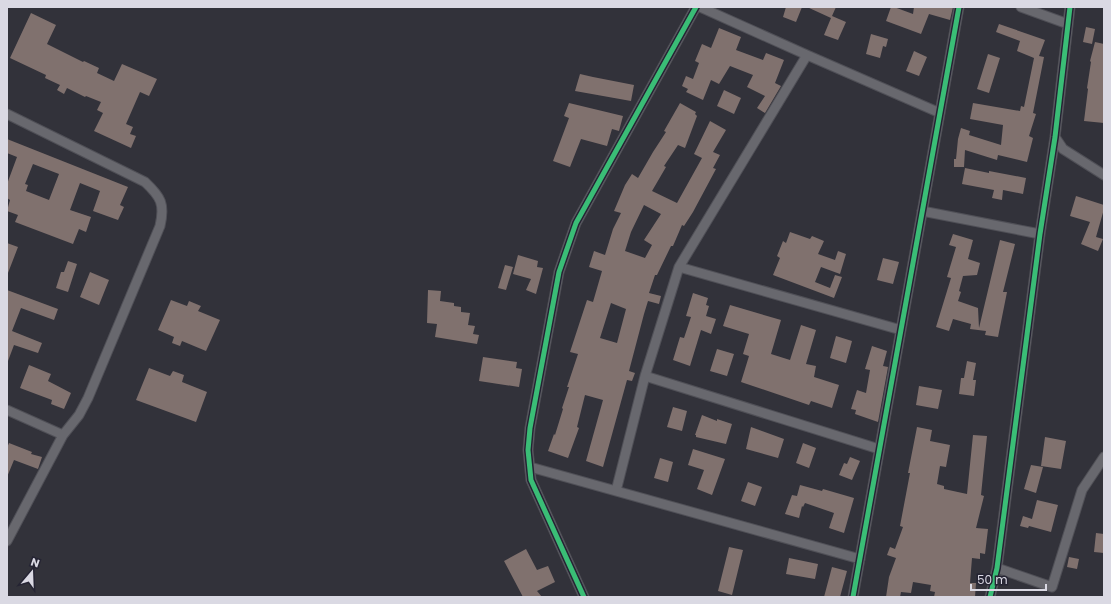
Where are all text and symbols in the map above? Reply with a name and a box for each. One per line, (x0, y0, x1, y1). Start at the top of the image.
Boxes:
north arrow (12, 552, 52, 592)
text: N (29, 554, 42, 571)
scale bar (971, 566, 1046, 592)
text: 50 m (977, 571, 1008, 588)

